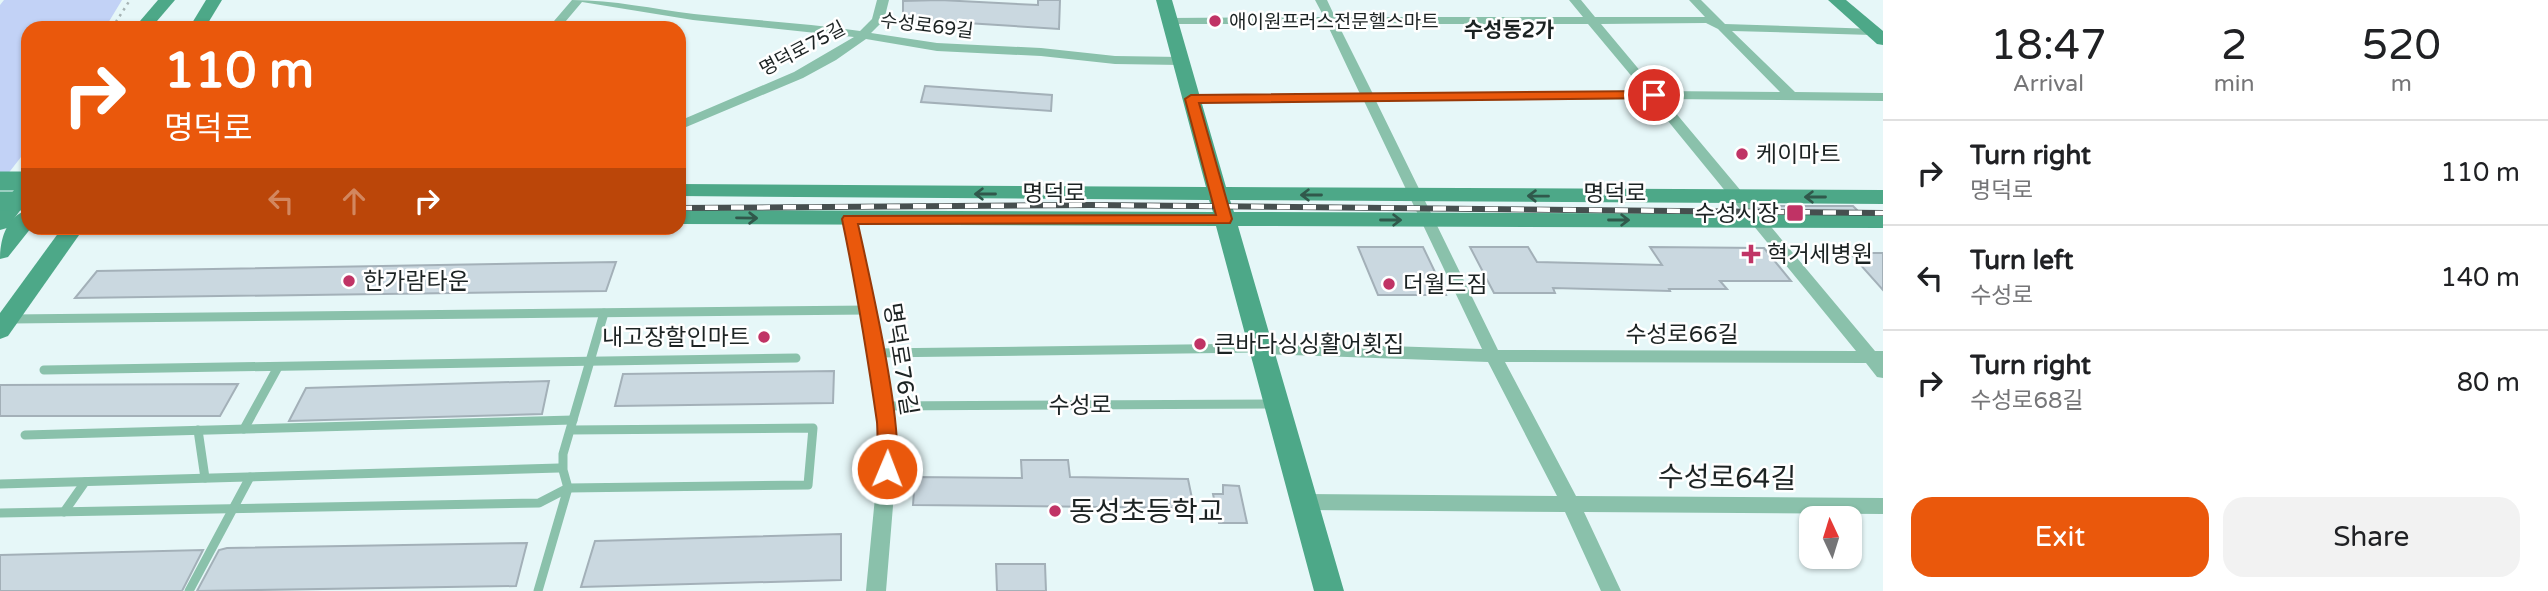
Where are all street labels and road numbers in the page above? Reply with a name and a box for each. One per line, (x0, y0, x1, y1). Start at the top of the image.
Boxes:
street label: 수성로69길 (879, 9, 975, 43)
street label: 명덕로75길 (756, 17, 849, 81)
street label: 명덕로 (1022, 180, 1086, 208)
street label: 명덕로 (1583, 180, 1647, 208)
street label: 명덕로76길 (877, 301, 923, 417)
street label: 수성로66길 (1625, 321, 1739, 349)
street label: 수성로 (1048, 392, 1112, 420)
street label: 수성로64길 (1658, 460, 1796, 496)

